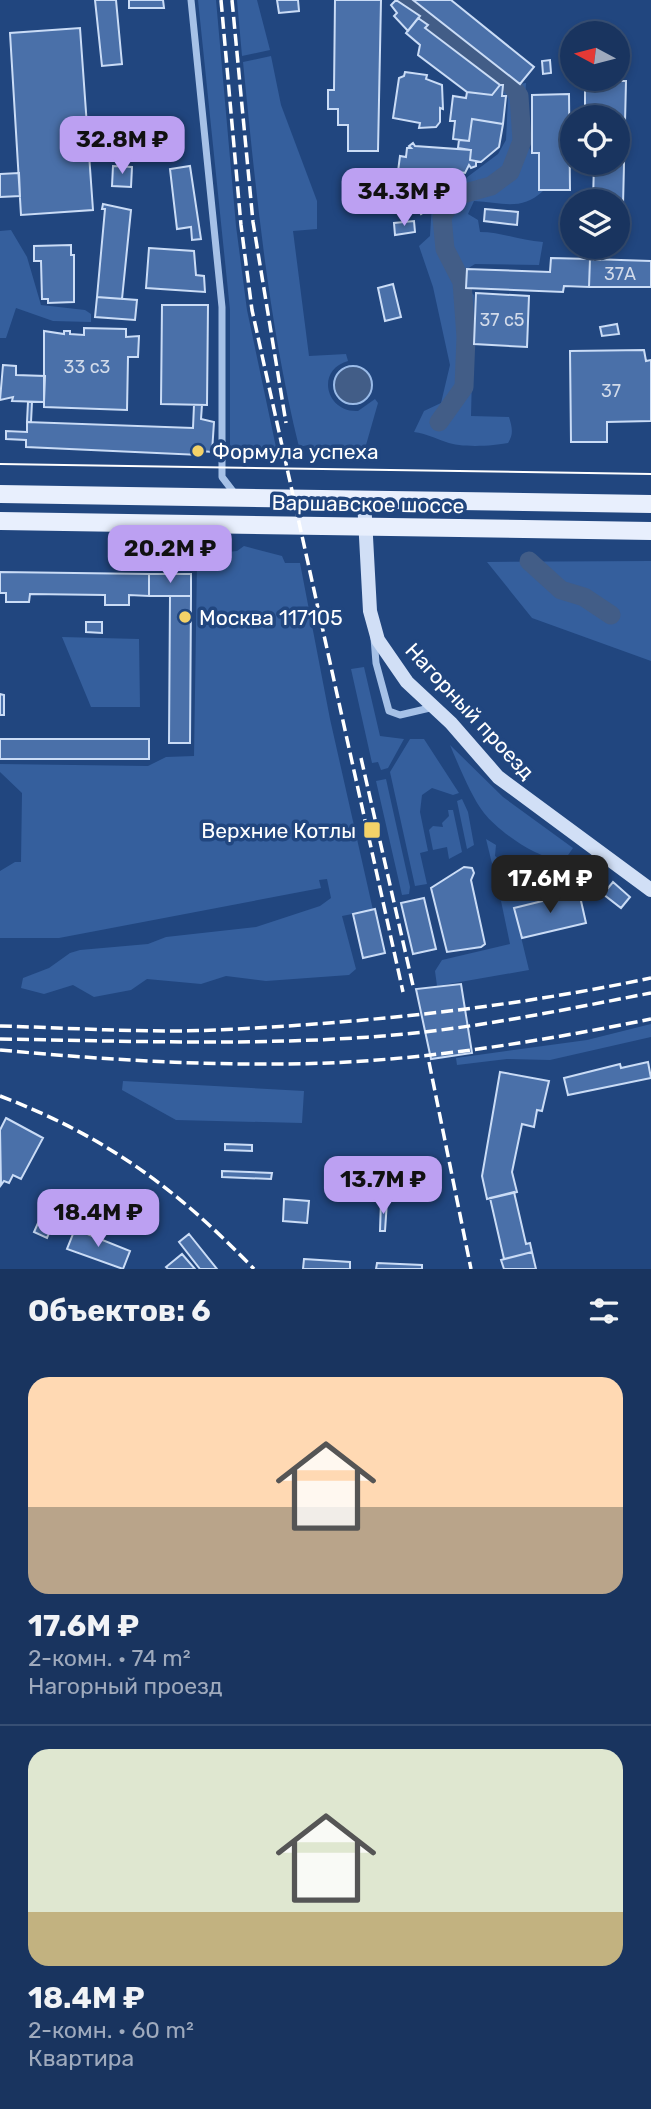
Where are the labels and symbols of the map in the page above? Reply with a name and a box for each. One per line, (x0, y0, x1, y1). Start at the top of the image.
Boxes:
north arrow (560, 21, 630, 91)
pin: 32.8M ₽ (57, 116, 187, 176)
pin: 34.3M ₽ (339, 168, 469, 228)
house number: 37А (604, 263, 636, 285)
house number: 37 с5 (479, 309, 525, 331)
house number: 33 с3 (64, 356, 110, 378)
house number: 37 (601, 380, 621, 402)
place label: Формула успеха (212, 439, 378, 464)
marker: Формула успеха (190, 443, 206, 459)
street label: Варшавское шоссе (271, 490, 465, 518)
pin: 20.2M ₽ (105, 526, 235, 585)
place label: Москва 117105 (199, 605, 343, 630)
marker: Москва 117105 (177, 609, 193, 625)
street label: Нагорный проезд (400, 638, 540, 784)
place label: Верхние Котлы (201, 818, 356, 843)
marker: Верхние Котлы (362, 820, 382, 840)
pin: 17.6M ₽ (485, 856, 615, 915)
pin: 13.7M ₽ (318, 1156, 448, 1216)
pin: 18.4M ₽ (33, 1190, 163, 1249)

